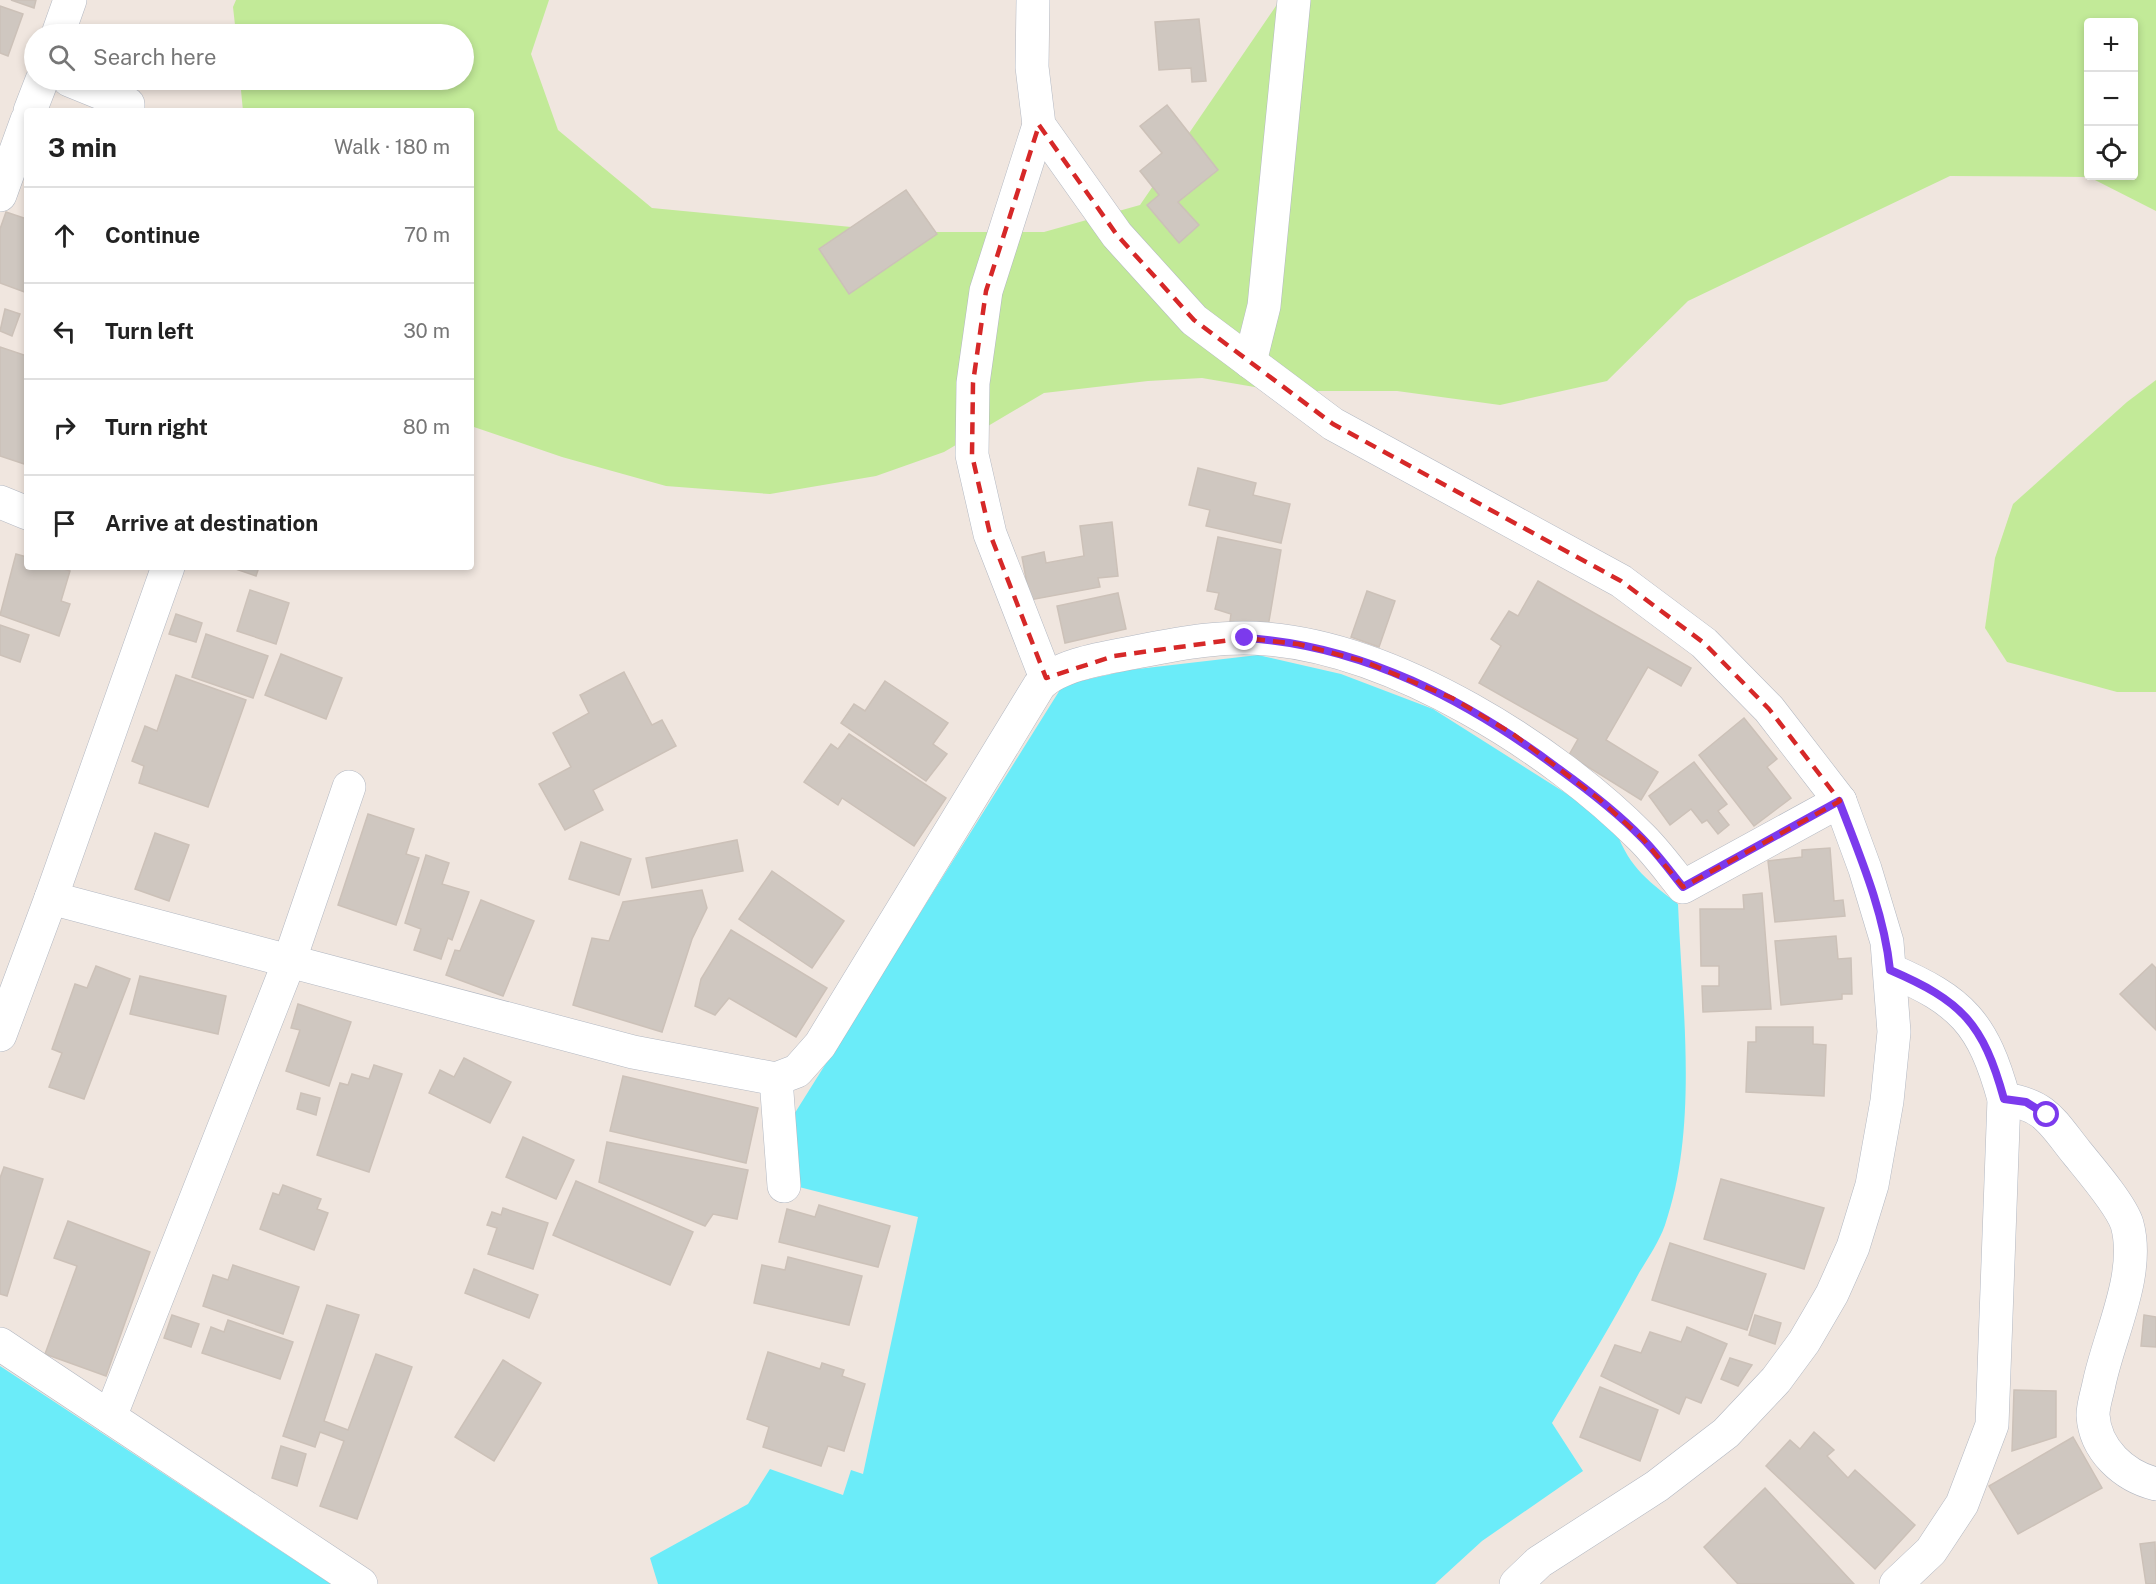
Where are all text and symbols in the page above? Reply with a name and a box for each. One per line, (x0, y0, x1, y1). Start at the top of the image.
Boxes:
map controls (2084, 18, 2138, 180)
button: + (2084, 18, 2138, 72)
search box (24, 24, 474, 90)
icon: search (45, 41, 78, 74)
text: Search here (93, 44, 217, 70)
button: − (2084, 72, 2138, 126)
button: locate (2084, 126, 2138, 180)
text: 3 min (48, 132, 117, 163)
text: Walk · 180 m (334, 135, 450, 159)
icon: ahead (48, 219, 81, 252)
text: Continue (105, 222, 200, 248)
text: 70 m (404, 223, 450, 247)
icon: left (48, 315, 81, 348)
text: Turn left (105, 318, 194, 344)
text: 30 m (403, 319, 450, 343)
icon: right (48, 411, 81, 444)
text: Turn right (105, 414, 208, 440)
text: 80 m (403, 415, 450, 439)
icon: arrive (48, 507, 81, 540)
text: Arrive at destination (105, 510, 318, 536)
route end (1231, 624, 1257, 650)
route start (2033, 1101, 2059, 1127)

